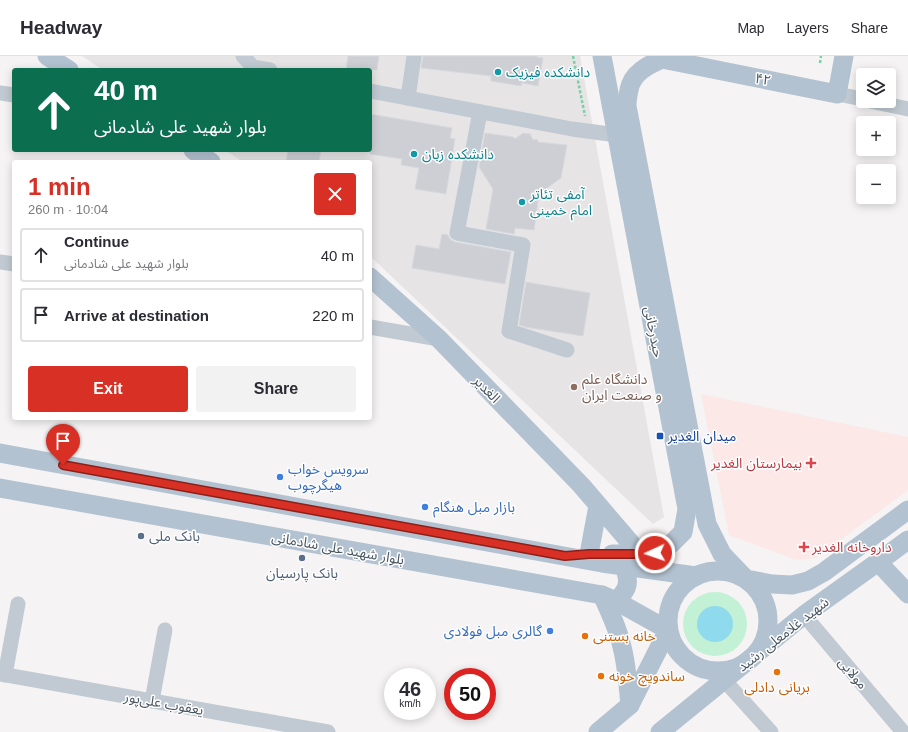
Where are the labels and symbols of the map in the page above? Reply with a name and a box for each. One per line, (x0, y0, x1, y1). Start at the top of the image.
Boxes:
place label: دانشکده فیزیک (506, 64, 591, 81)
marker: دانشکده فیزیک (493, 67, 503, 77)
street label: ۴۲ (754, 70, 772, 88)
place label: دانشکده زبان (422, 146, 494, 163)
marker: دانشکده زبان (409, 149, 419, 159)
place label: آمفی تئاتر امام خمینی (529, 186, 592, 221)
marker: آمفی تئاتر امام خمینی (517, 197, 527, 207)
street label: حیدرخانی (640, 305, 667, 359)
street label: الغدیر (469, 371, 504, 407)
place label: دانشگاه علم و صنعت ایران (582, 371, 662, 404)
marker: دانشگاه علم و صنعت ایران (569, 382, 579, 392)
pin (46, 424, 80, 465)
place label: میدان الغدیر (667, 428, 736, 445)
marker: میدان الغدیر (655, 431, 665, 441)
place label: بیمارستان الغدیر (710, 455, 802, 472)
marker: بیمارستان الغدیر (805, 457, 817, 469)
place label: سرویس خواب هیگرچوب (288, 461, 369, 495)
marker: سرویس خواب هیگرچوب (275, 472, 285, 482)
place label: بازار مبل هنگام (433, 499, 515, 518)
marker: بازار مبل هنگام (420, 502, 430, 512)
place label: بانک ملی (149, 528, 200, 545)
street label: بلوار شهید علی شادمانی (270, 528, 406, 569)
marker: بانک ملی (136, 531, 146, 541)
position arrow (634, 532, 676, 574)
place label: داروخانه الغدیر (811, 539, 892, 556)
marker: داروخانه الغدیر (799, 542, 809, 552)
marker: بانک پارسیان (297, 553, 307, 563)
place label: بانک پارسیان (266, 565, 338, 583)
street label: شهید غلامعلی رشید (734, 593, 832, 675)
place label: گالری مبل فولادی (444, 623, 542, 640)
marker: گالری مبل فولادی (545, 626, 555, 636)
place label: خانه بستنی (593, 628, 656, 645)
marker: خانه بستنی (580, 631, 590, 641)
street label: مولایی (834, 654, 871, 693)
marker: بریانی دادلی (772, 667, 782, 677)
speed limit sign: 50 (444, 668, 496, 720)
place label: ساندویچ خونه (609, 668, 685, 687)
marker: ساندویچ خونه (596, 671, 606, 681)
place label: بریانی دادلی (744, 679, 810, 696)
street label: یعقوب علی‌پور (122, 688, 205, 720)

